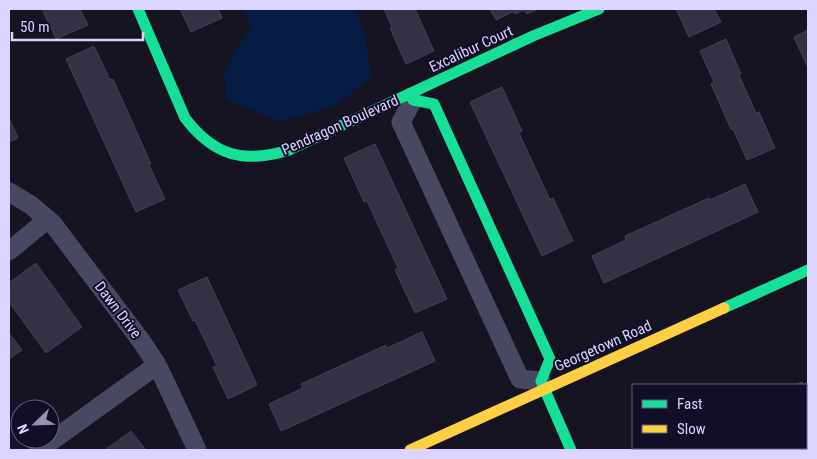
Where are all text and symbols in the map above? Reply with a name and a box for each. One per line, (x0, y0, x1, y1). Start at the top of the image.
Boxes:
scale bar (12, 10, 144, 42)
text: 50 m (20, 18, 50, 36)
street label: Excalibur Court (426, 22, 516, 76)
street label: Pendragon Boulevard (279, 91, 401, 159)
street label: Dawn Drive (91, 278, 145, 342)
street label: Georgetown Road (552, 316, 654, 376)
legend (632, 384, 807, 449)
text: Fast (677, 395, 702, 413)
north arrow (10, 399, 60, 449)
text: Slow (677, 420, 706, 438)
text: N (14, 422, 32, 436)

